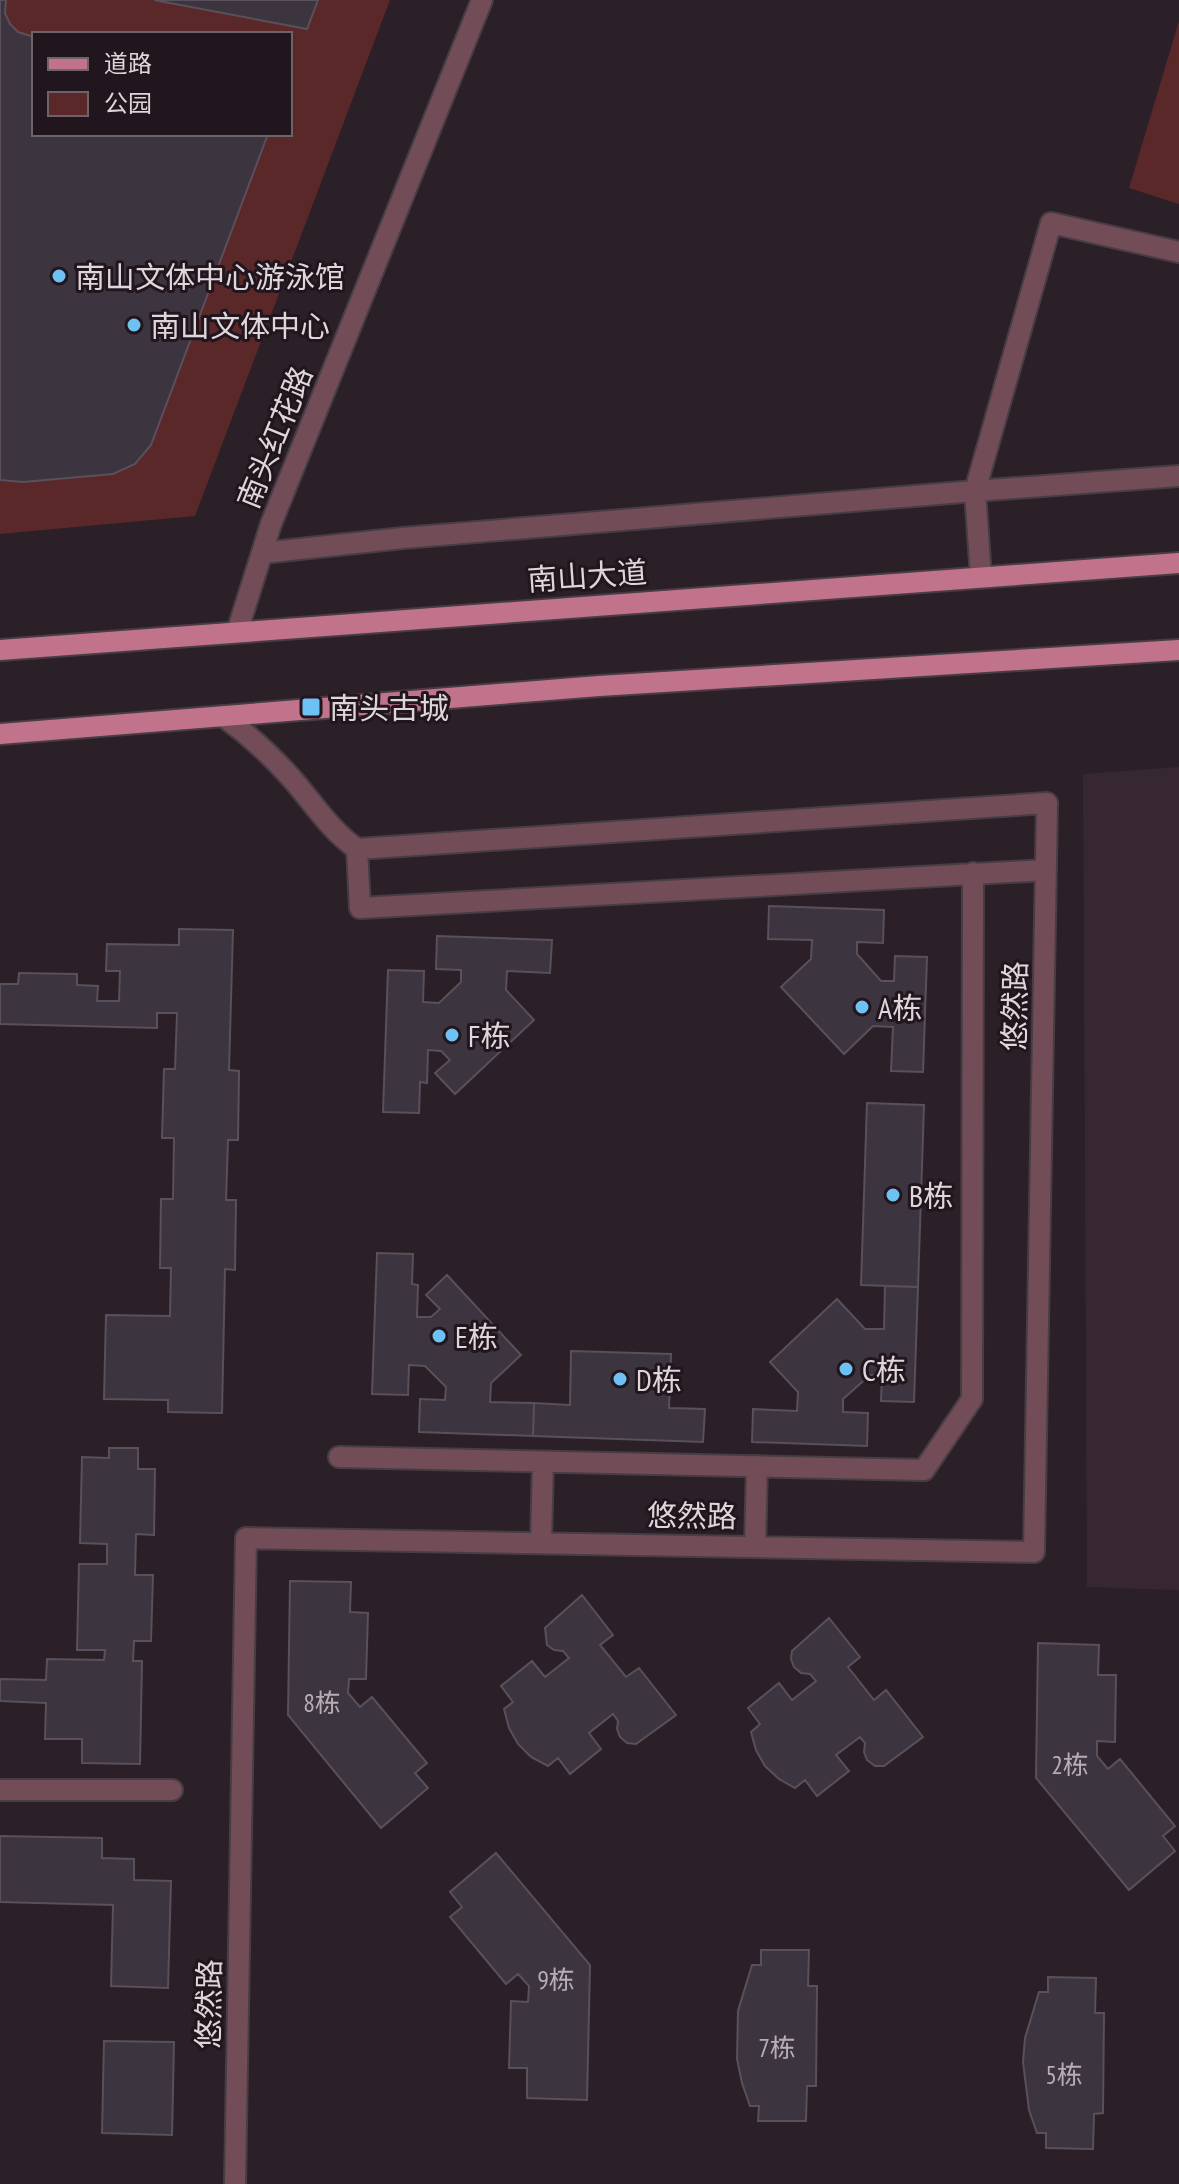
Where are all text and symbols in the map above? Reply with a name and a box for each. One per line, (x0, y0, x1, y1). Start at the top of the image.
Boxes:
legend (32, 32, 292, 136)
text: 道路 (104, 48, 152, 79)
text: 公园 (104, 88, 152, 119)
place label: 南山文体中心游泳馆 (75, 257, 345, 296)
marker: 南山文体中心游泳馆 (50, 267, 68, 285)
place label: 南山文体中心 (150, 306, 330, 345)
marker: 南山文体中心 (125, 316, 143, 334)
street label: 南头红花路 (228, 360, 320, 514)
street label: 南山大道 (526, 551, 648, 599)
place label: 南头古城 (329, 688, 449, 727)
marker: 南头古城 (300, 696, 322, 718)
street label: 悠然路 (994, 961, 1034, 1051)
place label: A栋 (878, 988, 922, 1027)
marker: A栋 (853, 998, 871, 1016)
place label: F栋 (468, 1016, 510, 1055)
marker: F栋 (443, 1026, 461, 1044)
place label: B栋 (909, 1176, 953, 1215)
marker: B栋 (884, 1186, 902, 1204)
place label: E栋 (455, 1317, 498, 1356)
marker: E栋 (430, 1327, 448, 1345)
place label: C栋 (862, 1350, 906, 1389)
place label: D栋 (636, 1360, 682, 1399)
marker: C栋 (837, 1360, 855, 1378)
marker: D栋 (611, 1370, 629, 1388)
street label: 悠然路 (647, 1495, 737, 1535)
house number: 8栋 (303, 1686, 341, 1719)
house number: 2栋 (1051, 1748, 1089, 1781)
street label: 悠然路 (188, 1959, 228, 2049)
house number: 9栋 (537, 1963, 575, 1996)
house number: 7栋 (758, 2031, 796, 2064)
house number: 5栋 (1045, 2058, 1083, 2091)

